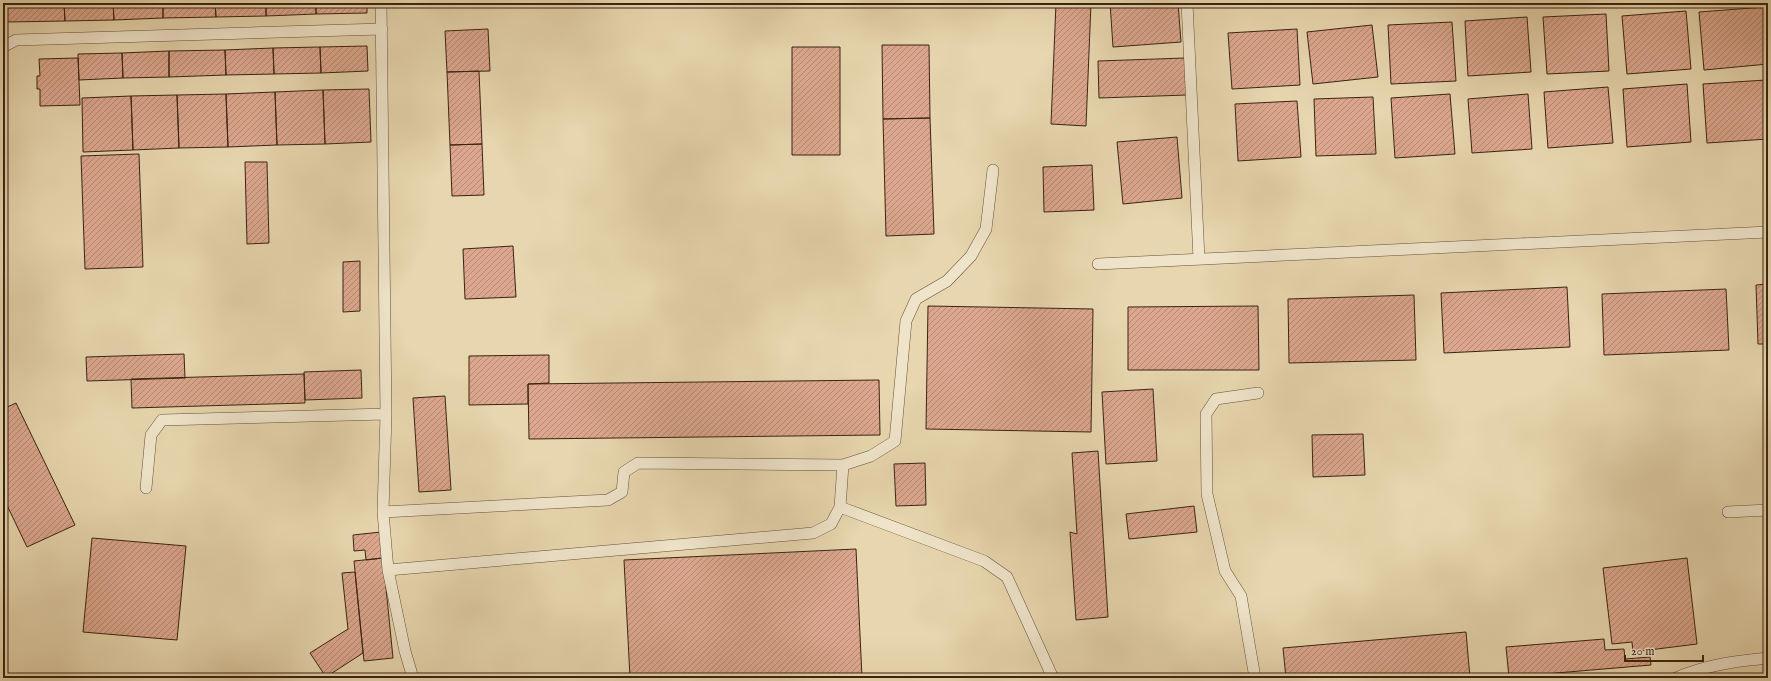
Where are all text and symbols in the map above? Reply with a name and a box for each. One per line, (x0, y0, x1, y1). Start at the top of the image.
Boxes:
scale bar (1625, 637, 1703, 663)
text: 20 m (1631, 644, 1654, 659)

